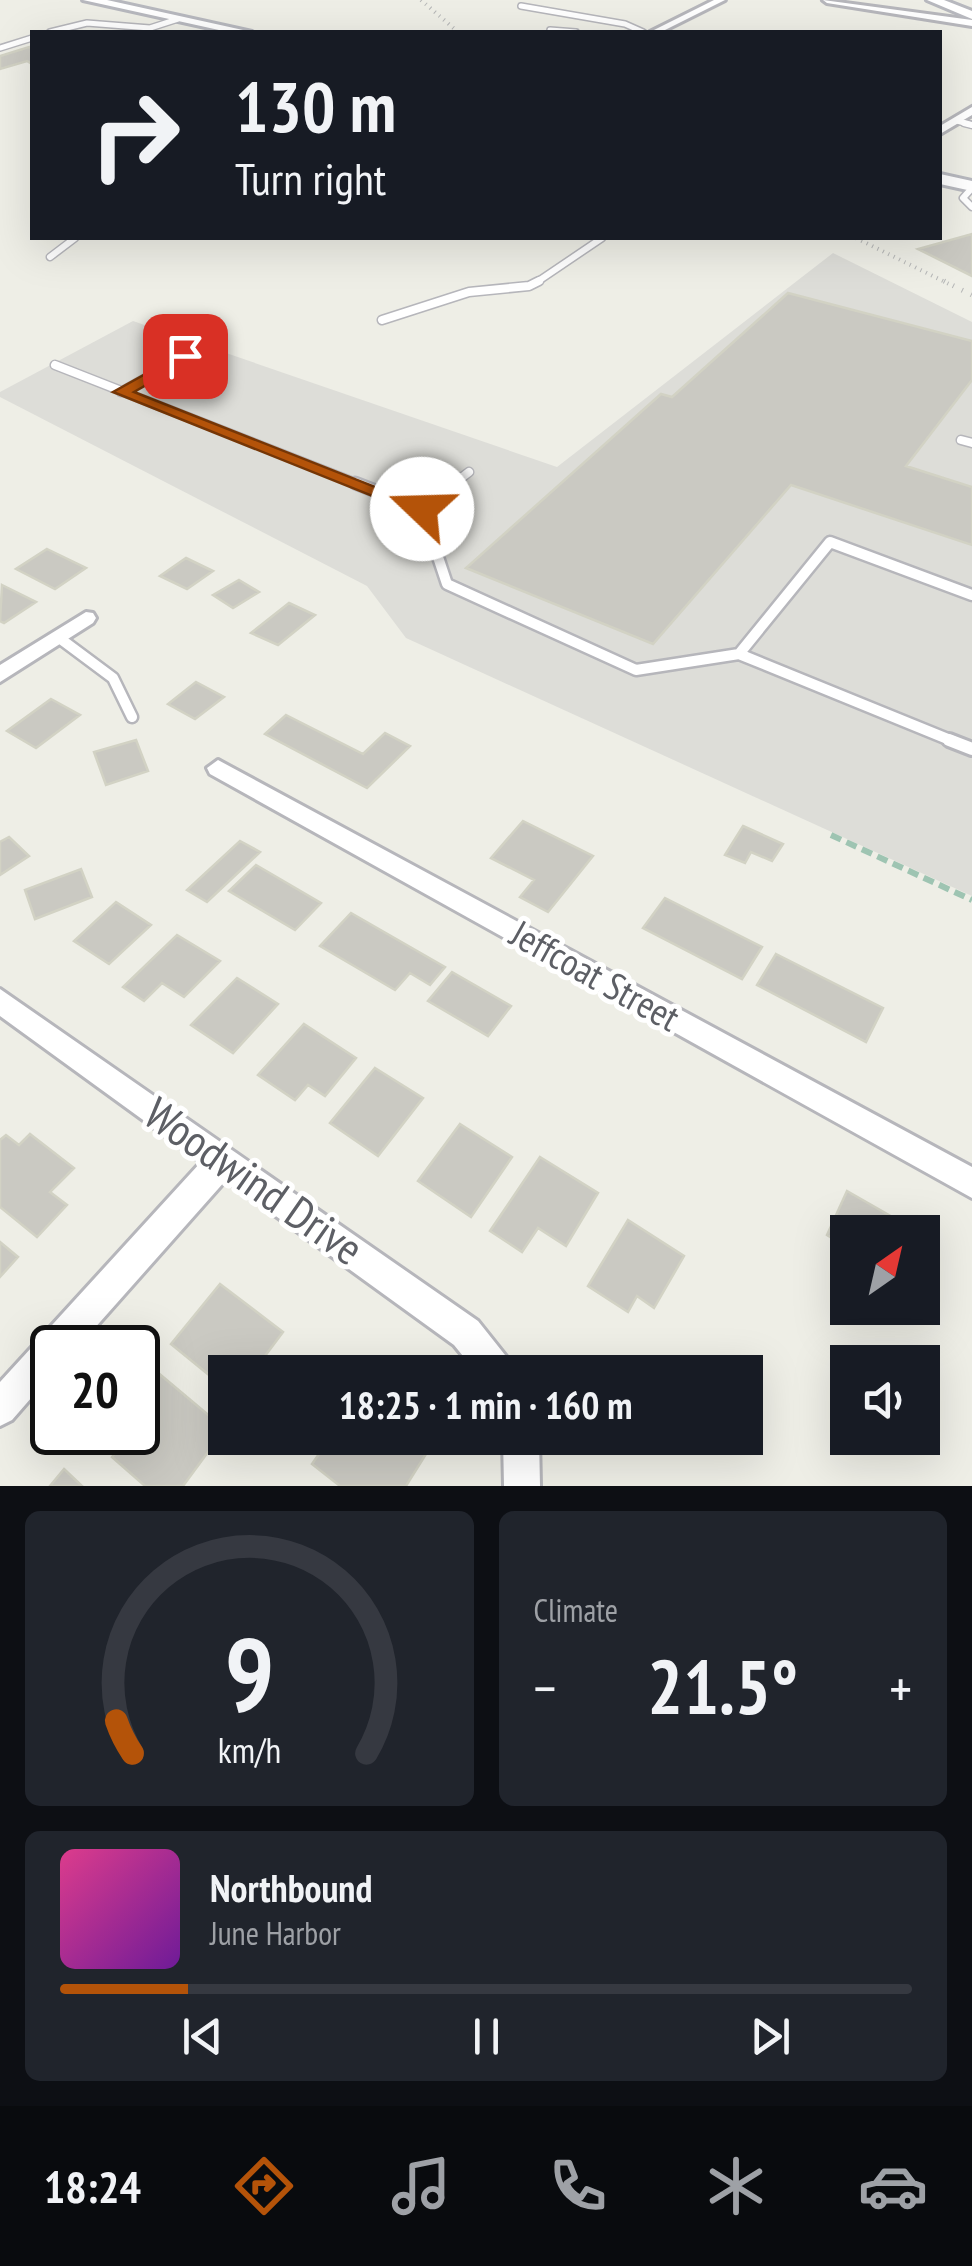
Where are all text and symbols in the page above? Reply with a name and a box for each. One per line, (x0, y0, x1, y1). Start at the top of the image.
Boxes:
text: 130 m (235, 61, 396, 151)
icon: right (70, 70, 200, 200)
text: Turn right (235, 149, 386, 207)
pin (143, 314, 228, 399)
icon: arrive (158, 329, 213, 384)
position arrow (370, 457, 474, 561)
street label: Jeffcoat Street (502, 908, 689, 1041)
street label: Woodwind Drive (134, 1084, 375, 1277)
north arrow (830, 1215, 940, 1325)
map controls (830, 1215, 940, 1455)
speed limit sign: 20 (30, 1325, 160, 1455)
button: sound (830, 1345, 940, 1455)
text: 18:25 · 1 min · 160 m (339, 1380, 632, 1429)
text: Climate (534, 1589, 618, 1631)
text: 9 (224, 1605, 274, 1740)
text: 21.5° (647, 1638, 798, 1735)
text: − (534, 1652, 556, 1723)
text: + (889, 1652, 912, 1723)
text: km/h (218, 1727, 281, 1773)
text: Northbound (210, 1863, 372, 1912)
text: June Harbor (210, 1912, 341, 1954)
icon: previous (175, 2009, 230, 2064)
icon: pause (459, 2009, 514, 2064)
icon: next (743, 2009, 798, 2064)
icon: directions (229, 2151, 299, 2221)
icon: music (386, 2151, 456, 2221)
icon: phone (543, 2151, 613, 2221)
icon: climate (701, 2151, 771, 2221)
icon: car (858, 2151, 928, 2221)
text: 18:24 (44, 2157, 141, 2215)

